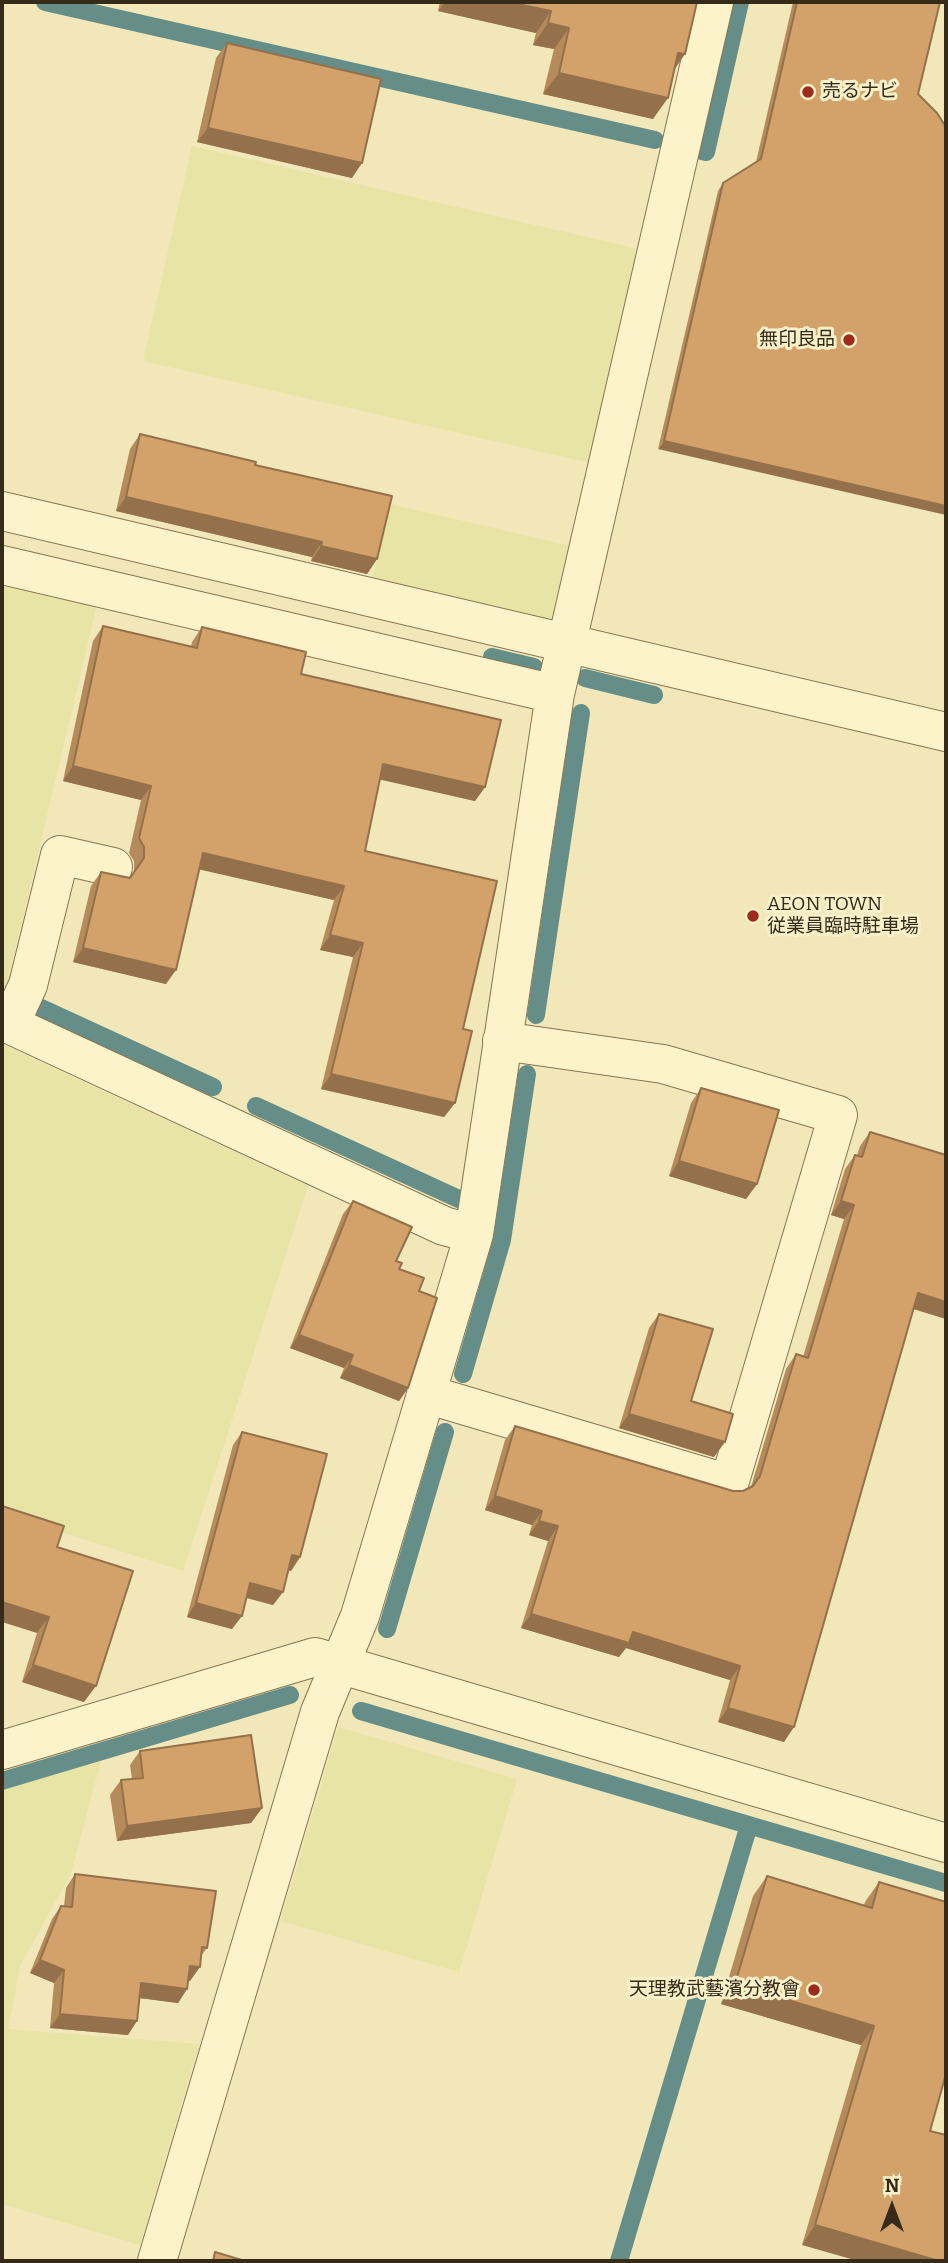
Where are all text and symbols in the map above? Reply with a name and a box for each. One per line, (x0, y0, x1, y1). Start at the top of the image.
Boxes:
place label: 売るナビ (822, 81, 898, 103)
marker: 売るナビ (800, 84, 816, 100)
place label: 無印良品 (759, 329, 835, 351)
marker: 無印良品 (841, 332, 857, 348)
place label: AEON TOWN 従業員臨時駐車場 (767, 894, 919, 938)
marker: AEON TOWN 従業員臨時駐車場 (745, 908, 761, 924)
place label: 天理教武藝濱分教會 (629, 1979, 800, 2001)
marker: 天理教武藝濱分教會 (806, 1982, 822, 1998)
north arrow (857, 2172, 927, 2242)
text: N (885, 2174, 899, 2197)

